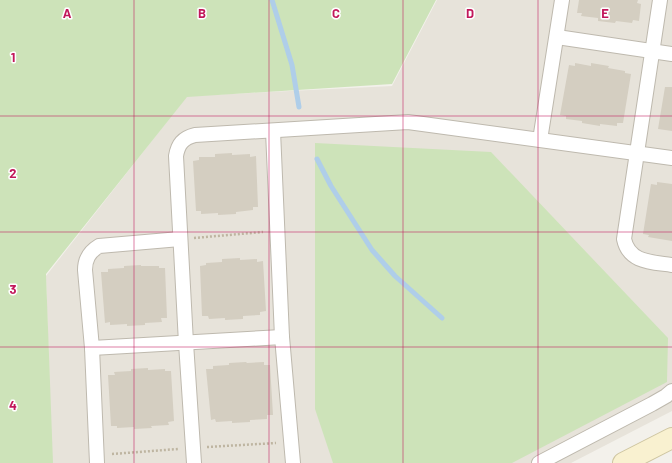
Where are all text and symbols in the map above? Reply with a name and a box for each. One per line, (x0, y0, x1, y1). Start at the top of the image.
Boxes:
text: A (63, 5, 72, 21)
text: B (198, 5, 206, 21)
text: C (332, 5, 340, 21)
text: D (466, 5, 474, 21)
text: E (601, 5, 609, 21)
text: 1 (11, 49, 15, 65)
text: 2 (9, 165, 17, 181)
text: 3 (9, 281, 17, 297)
text: 4 (9, 397, 17, 413)

